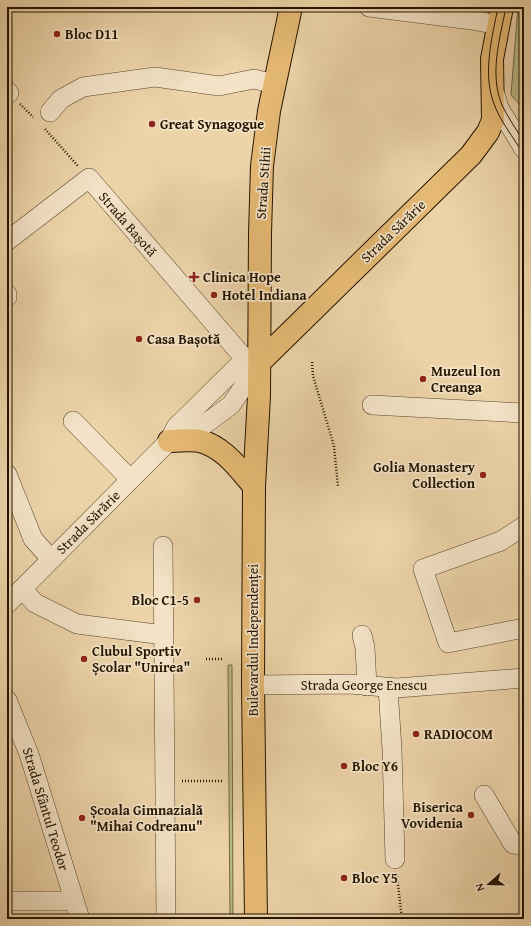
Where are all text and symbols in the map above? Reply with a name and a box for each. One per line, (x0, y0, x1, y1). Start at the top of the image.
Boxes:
place label: Bloc D11 (65, 24, 119, 44)
marker: Bloc D11 (52, 29, 62, 39)
place label: Great Synagogue (160, 114, 264, 134)
marker: Great Synagogue (147, 119, 157, 129)
street label: Strada Stihii (250, 146, 276, 220)
street label: Strada Bașotă (94, 187, 162, 261)
street label: Strada Sărărie (356, 195, 430, 267)
place label: Clinica Hope (203, 267, 281, 287)
marker: Clinica Hope (188, 271, 200, 283)
place label: Hotel Indiana (222, 285, 308, 305)
marker: Hotel Indiana (209, 290, 219, 300)
place label: Casa Bașotă (147, 329, 221, 349)
marker: Casa Bașotă (134, 334, 144, 344)
place label: Muzeul Ion Creanga (431, 361, 501, 397)
marker: Muzeul Ion Creanga (418, 374, 428, 384)
place label: Golia Monastery Collection (373, 457, 476, 493)
marker: Golia Monastery Collection (478, 470, 488, 480)
street label: Strada Sărărie (51, 485, 125, 559)
street label: Bulevardul Independenței (243, 564, 263, 716)
place label: Bloc C1-5 (132, 590, 189, 610)
marker: Bloc C1-5 (192, 595, 202, 605)
place label: Clubul Sportiv Școlar "Unirea" (92, 641, 190, 677)
marker: Clubul Sportiv Școlar "Unirea" (79, 654, 89, 664)
street label: Strada George Enescu (301, 675, 428, 695)
place label: RADIOCOM (424, 724, 493, 744)
marker: RADIOCOM (411, 729, 421, 739)
street label: Strada Sfântul Teodor (18, 745, 74, 873)
place label: Bloc Y6 (352, 756, 398, 776)
marker: Bloc Y6 (339, 761, 349, 771)
place label: Biserica Vovidenia (401, 797, 464, 833)
place label: Școala Gimnazială "Mihai Codreanu" (90, 800, 204, 836)
marker: Biserica Vovidenia (466, 810, 476, 820)
marker: Școala Gimnazială "Mihai Codreanu" (77, 813, 87, 823)
north arrow (469, 864, 509, 904)
place label: Bloc Y5 (352, 868, 398, 888)
marker: Bloc Y5 (339, 873, 349, 883)
text: N (471, 881, 488, 894)

